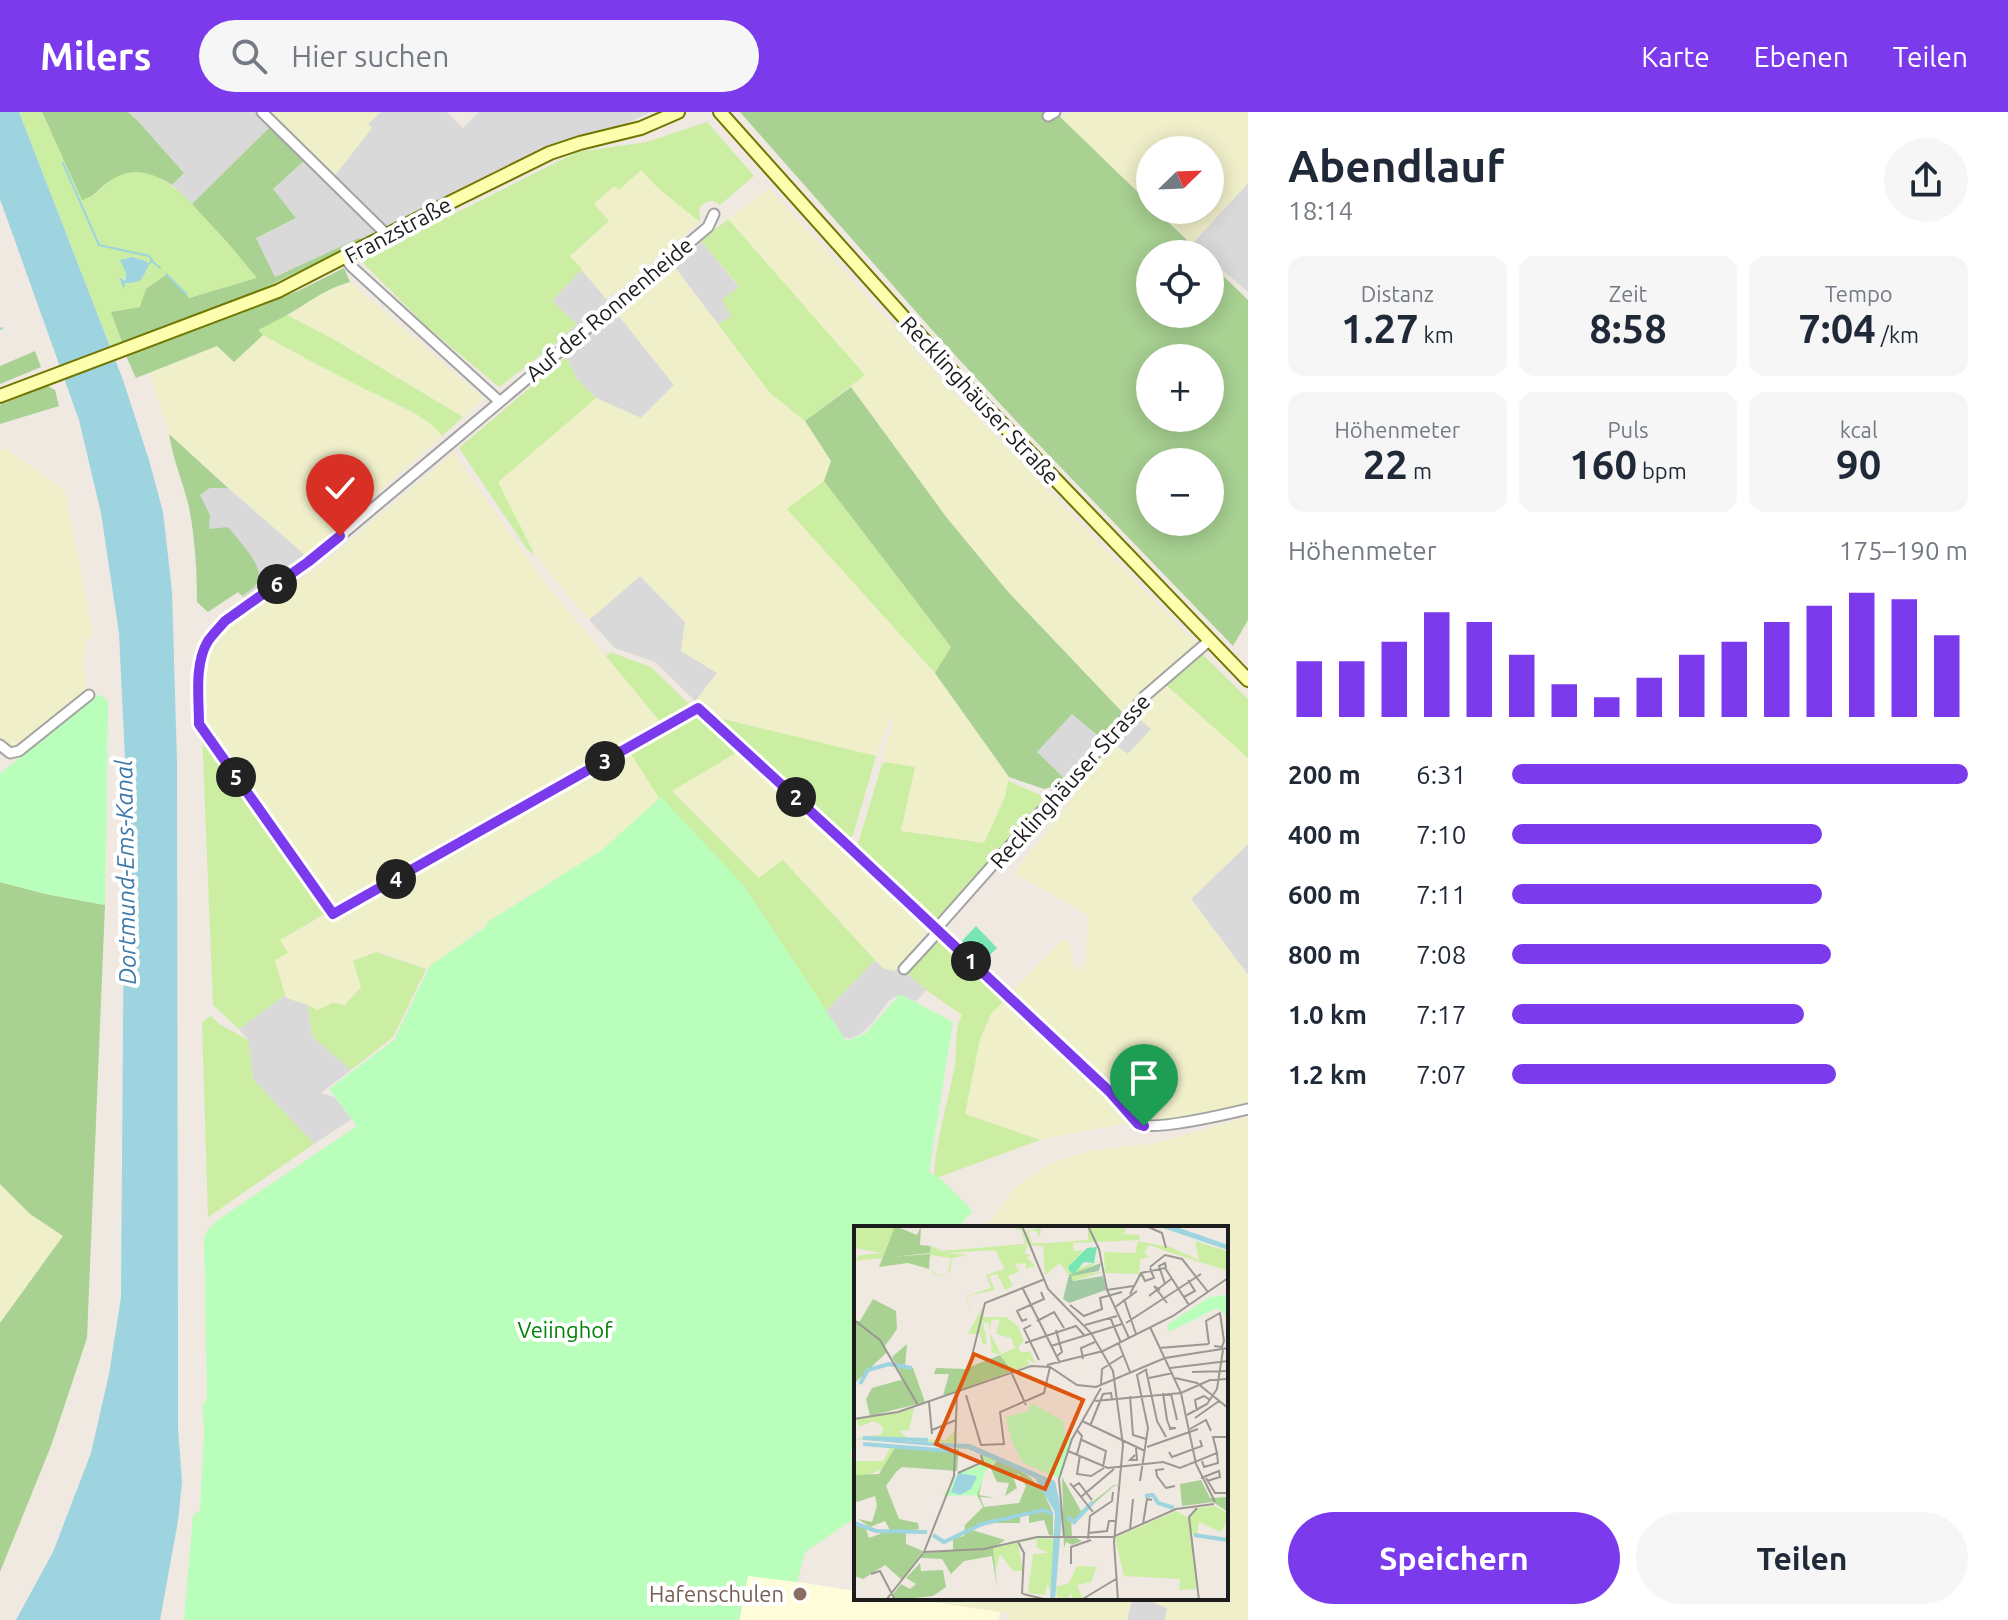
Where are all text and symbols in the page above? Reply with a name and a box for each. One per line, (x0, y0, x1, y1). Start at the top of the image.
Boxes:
search box (199, 20, 759, 92)
icon: search (227, 34, 271, 78)
text: Milers (40, 35, 151, 77)
text: Hier suchen (291, 39, 449, 73)
text: Karte (1641, 41, 1710, 72)
text: Ebenen (1754, 41, 1849, 72)
text: Teilen (1893, 41, 1968, 72)
north arrow (1136, 136, 1224, 224)
map controls (1136, 136, 1224, 536)
button: share (1884, 138, 1968, 222)
text: Abendlauf (1288, 141, 1504, 190)
street label: Franzstraße (340, 191, 455, 268)
text: 18:14 (1288, 196, 1353, 225)
street label: Auf der Ronnenheide (520, 232, 697, 386)
button: locate (1136, 240, 1224, 328)
text: Distanz (1361, 281, 1434, 306)
text: Zeit (1609, 281, 1647, 306)
text: Tempo (1825, 281, 1893, 306)
text: 1.27 (1341, 306, 1419, 351)
text: 8:58 (1589, 306, 1667, 351)
text: 7:04 (1798, 306, 1876, 351)
street label: Recklinghäuser Straße (896, 311, 1065, 489)
text: km (1419, 322, 1454, 347)
text: /km (1876, 322, 1919, 347)
button: + (1136, 344, 1224, 432)
text: Höhenmeter (1334, 417, 1460, 442)
text: Puls (1607, 417, 1649, 442)
text: kcal (1840, 417, 1878, 442)
text: 22 (1363, 442, 1408, 487)
text: 160 (1569, 442, 1637, 487)
text: 90 (1836, 442, 1881, 487)
button: − (1136, 448, 1224, 536)
pin (306, 454, 374, 536)
text: m (1408, 458, 1432, 483)
text: bpm (1637, 458, 1687, 483)
icon: check (318, 466, 362, 510)
text: Höhenmeter (1288, 536, 1437, 565)
text: 175–190 m (1839, 536, 1968, 565)
pin: 6 (257, 564, 297, 604)
text: 6 (271, 571, 283, 596)
street label: Recklinghäuser Strasse (985, 688, 1155, 873)
pin: 3 (585, 741, 625, 781)
text: 3 (599, 748, 611, 773)
pin: 5 (216, 757, 256, 797)
water label: Dortmund-Ems-Kanal (110, 759, 141, 985)
text: 200 m (1288, 760, 1361, 789)
text: 6:31 (1416, 760, 1466, 789)
text: 5 (230, 764, 242, 789)
pin: 2 (776, 777, 816, 817)
text: 2 (790, 784, 802, 809)
text: 400 m (1288, 820, 1361, 849)
text: 7:10 (1416, 820, 1466, 849)
pin: 4 (376, 859, 416, 899)
text: 4 (390, 866, 402, 891)
text: 600 m (1288, 880, 1361, 909)
text: 7:11 (1416, 880, 1466, 909)
text: 800 m (1288, 940, 1361, 969)
text: 7:08 (1416, 940, 1466, 969)
pin: 1 (951, 941, 991, 981)
text: 1 (965, 948, 977, 973)
text: 1.0 km (1288, 1000, 1367, 1029)
text: 7:17 (1416, 1000, 1466, 1029)
pin (1110, 1044, 1178, 1126)
icon: arrive (1122, 1056, 1166, 1100)
text: 1.2 km (1288, 1060, 1367, 1089)
text: 7:07 (1416, 1060, 1466, 1089)
inset map (854, 1226, 1228, 1600)
park label: Veiinghof (517, 1317, 613, 1342)
button: Speichern (1288, 1512, 1620, 1604)
button: Teilen (1636, 1512, 1968, 1604)
place label: Hafenschulen (649, 1581, 784, 1606)
marker: Hafenschulen (791, 1585, 809, 1603)

